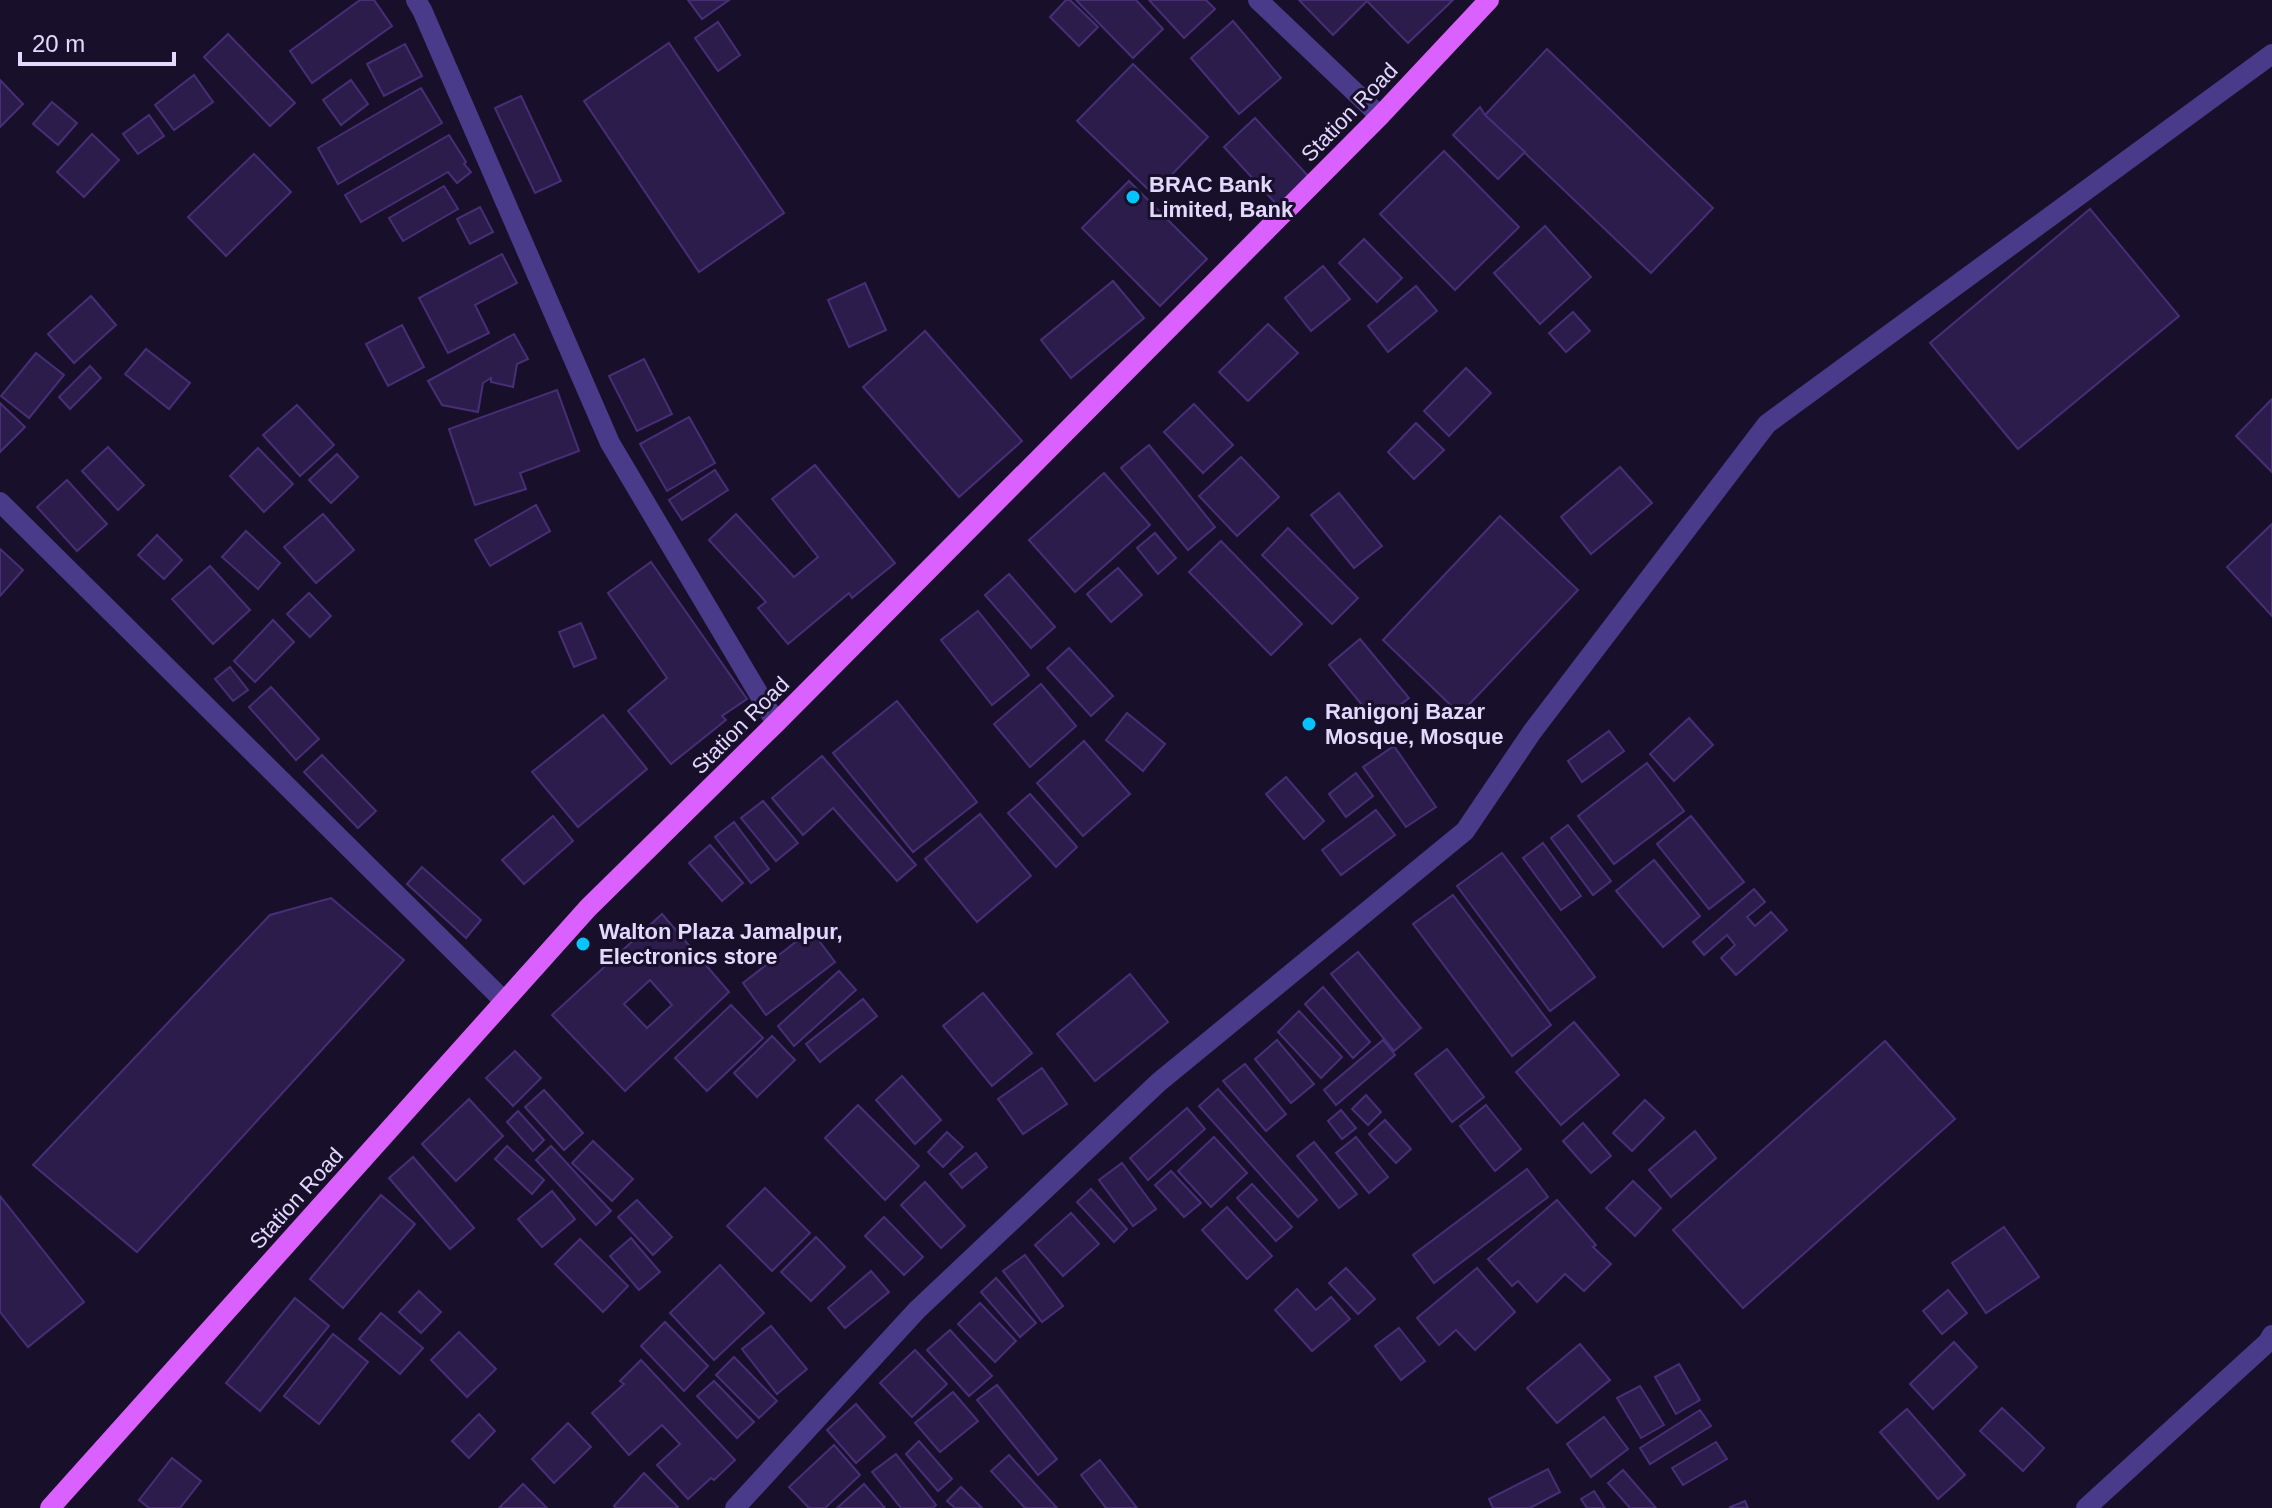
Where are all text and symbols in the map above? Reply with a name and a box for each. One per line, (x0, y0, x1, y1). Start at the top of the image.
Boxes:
scale bar (20, 16, 174, 66)
text: 20 m (32, 30, 85, 57)
street label: Station Road (1296, 58, 1403, 167)
place label: BRAC Bank Limited, Bank (1149, 172, 1294, 222)
marker: BRAC Bank Limited, Bank (1124, 188, 1142, 206)
street label: Station Road (687, 672, 794, 779)
place label: Ranigonj Bazar Mosque, Mosque (1325, 699, 1503, 749)
marker: Ranigonj Bazar Mosque, Mosque (1300, 715, 1318, 733)
place label: Walton Plaza Jamalpur, Electronics store (599, 919, 843, 969)
marker: Walton Plaza Jamalpur, Electronics store (574, 935, 592, 953)
street label: Station Road (245, 1143, 348, 1254)

